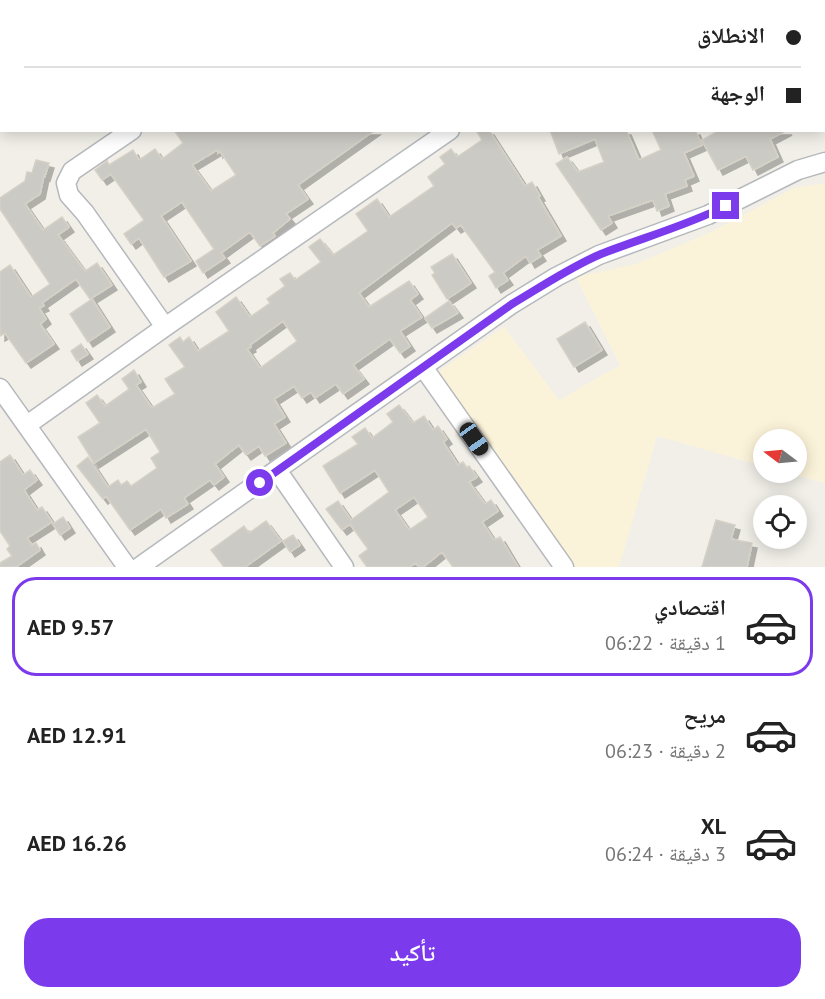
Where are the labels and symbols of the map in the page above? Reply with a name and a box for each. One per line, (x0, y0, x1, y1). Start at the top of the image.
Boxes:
route end (712, 192, 739, 219)
car (456, 419, 492, 459)
north arrow (753, 429, 807, 483)
route start (246, 469, 273, 496)

